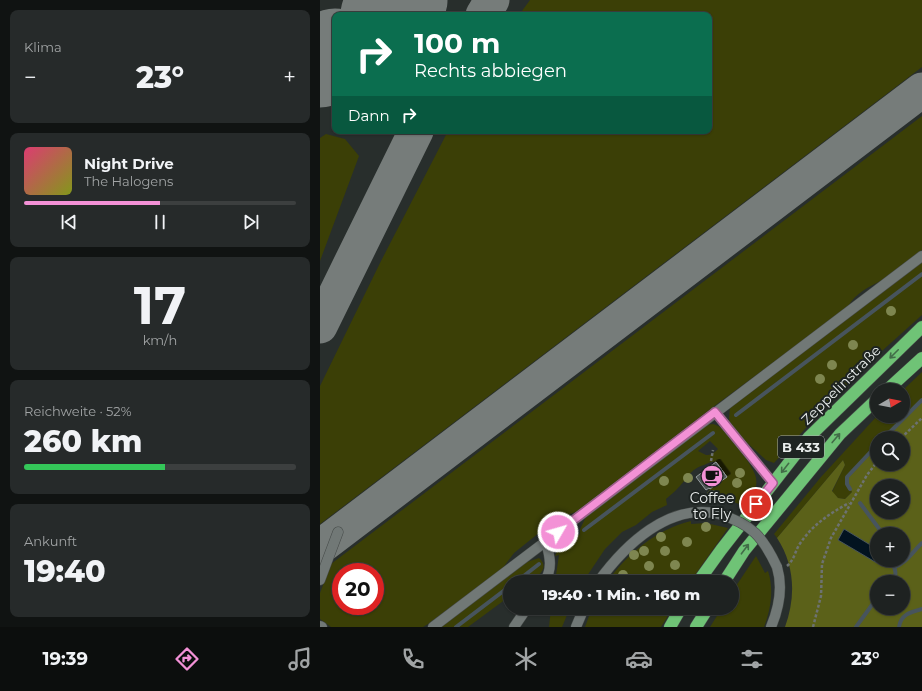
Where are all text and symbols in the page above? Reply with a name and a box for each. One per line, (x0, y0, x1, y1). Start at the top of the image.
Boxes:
text: 100 m (414, 26, 500, 60)
icon: right (348, 28, 400, 80)
text: Klima (24, 39, 62, 55)
text: 23° (136, 59, 184, 96)
text: Rechts abbiegen (414, 60, 567, 82)
text: − (24, 64, 37, 91)
text: + (283, 64, 296, 91)
icon: right (398, 104, 420, 126)
text: Dann (348, 106, 390, 125)
text: Night Drive (84, 154, 174, 173)
text: The Halogens (84, 173, 173, 189)
icon: previous (58, 211, 80, 233)
icon: pause (149, 211, 171, 233)
icon: next (240, 211, 262, 233)
text: 17 (134, 274, 186, 337)
text: km/h (143, 332, 177, 348)
street label: Zeppelinstraße (797, 341, 885, 429)
one-way arrow (889, 349, 899, 359)
north arrow (870, 383, 910, 423)
map controls (870, 383, 910, 615)
text: Reichweite · 52% (24, 403, 132, 419)
text: 260 km (24, 423, 142, 460)
button: search (870, 431, 910, 471)
one-way arrow (832, 432, 841, 443)
road number: B 433 (778, 436, 824, 458)
cafe icon: Coffee to Fly (699, 463, 725, 489)
one-way arrow (781, 463, 789, 474)
button: layers (870, 479, 910, 519)
pin (739, 487, 773, 521)
place label: Coffee to Fly (690, 489, 734, 523)
icon: arrive (745, 493, 767, 515)
position arrow (537, 511, 579, 553)
button: + (870, 527, 910, 567)
text: Ankunft (24, 533, 77, 549)
one-way arrow (741, 544, 750, 555)
text: 19:40 (24, 553, 106, 590)
speed limit sign: 20 (332, 563, 384, 615)
button: − (870, 575, 910, 615)
text: 19:40 · 1 Min. · 160 m (542, 585, 700, 604)
icon: directions (173, 645, 201, 673)
icon: music (286, 645, 314, 673)
icon: phone (399, 645, 427, 673)
icon: climate (512, 645, 540, 673)
icon: car (625, 645, 653, 673)
icon: filters (738, 645, 766, 673)
text: 19:39 (43, 648, 88, 670)
text: 23° (851, 648, 879, 670)

